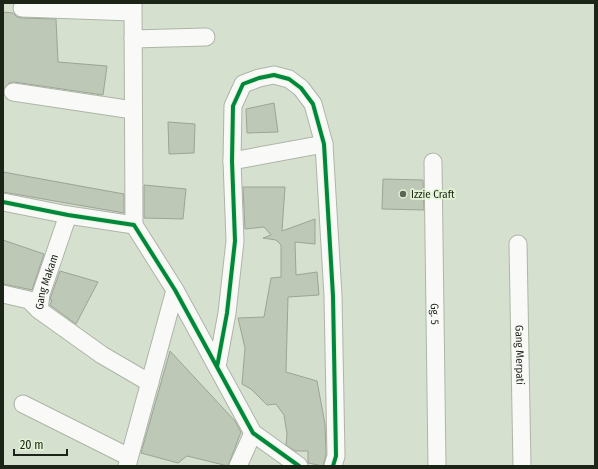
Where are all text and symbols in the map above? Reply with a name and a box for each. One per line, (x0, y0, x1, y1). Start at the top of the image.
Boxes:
place label: Izzie Craft (411, 188, 455, 201)
marker: Izzie Craft (398, 189, 408, 199)
street label: Gang Makam (33, 253, 61, 310)
street label: Gg. 5 (428, 303, 441, 325)
street label: Gang Merpati (512, 325, 527, 385)
scale bar (14, 431, 67, 457)
text: 20 m (20, 438, 44, 452)

